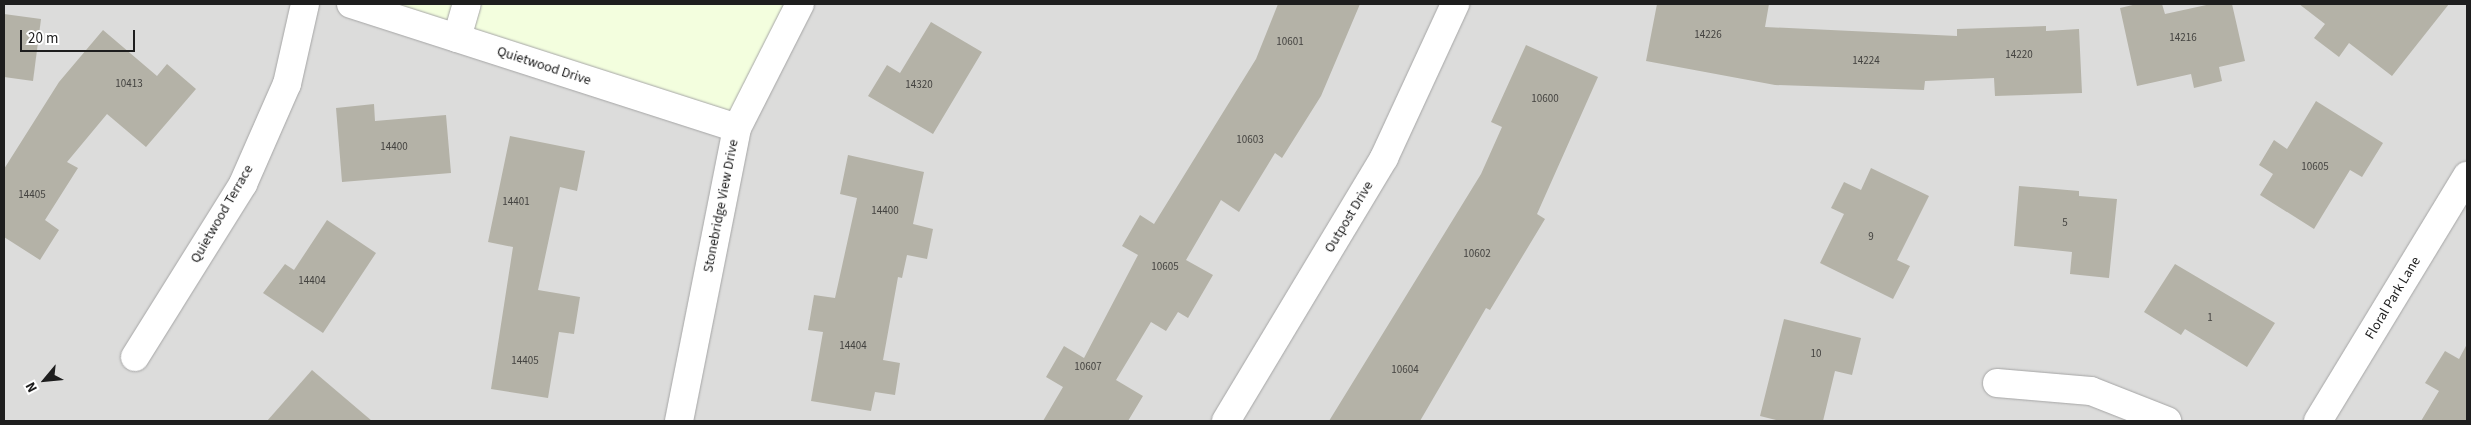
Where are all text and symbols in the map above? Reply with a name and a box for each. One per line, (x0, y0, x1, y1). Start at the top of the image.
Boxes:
scale bar (22, 20, 138, 52)
text: 20 m (28, 28, 58, 49)
house number: 14226 (1694, 28, 1722, 42)
house number: 14216 (2169, 31, 2197, 45)
house number: 10601 (1276, 35, 1304, 49)
street label: Quietwood Drive (495, 43, 593, 89)
house number: 14220 (2005, 48, 2033, 62)
house number: 14224 (1852, 54, 1880, 68)
house number: 10413 (115, 77, 143, 91)
house number: 14320 (905, 78, 933, 92)
house number: 10600 (1531, 92, 1559, 106)
house number: 10603 (1236, 133, 1264, 147)
street label: Stonebridge View Drive (700, 138, 742, 274)
house number: 14400 (380, 140, 408, 154)
house number: 10605 (2301, 160, 2329, 174)
street label: Quietwood Terrace (187, 162, 257, 266)
street label: Outpost Drive (1321, 178, 1377, 256)
house number: 14405 (18, 188, 46, 202)
house number: 14401 (502, 195, 530, 209)
house number: 14400 (871, 204, 899, 218)
house number: 5 (2062, 216, 2068, 230)
house number: 9 (1868, 230, 1874, 244)
house number: 10602 (1463, 247, 1491, 261)
street label: Floral Park Lane (2362, 254, 2424, 342)
house number: 10605 (1151, 260, 1179, 274)
house number: 14404 (298, 274, 326, 288)
house number: 1 (2207, 311, 2213, 325)
house number: 14404 (839, 339, 867, 353)
house number: 10 (1811, 347, 1821, 361)
house number: 14405 (511, 354, 539, 368)
north arrow (20, 355, 70, 405)
house number: 10607 (1074, 360, 1102, 374)
house number: 10604 (1391, 363, 1419, 377)
text: N (21, 378, 43, 396)

